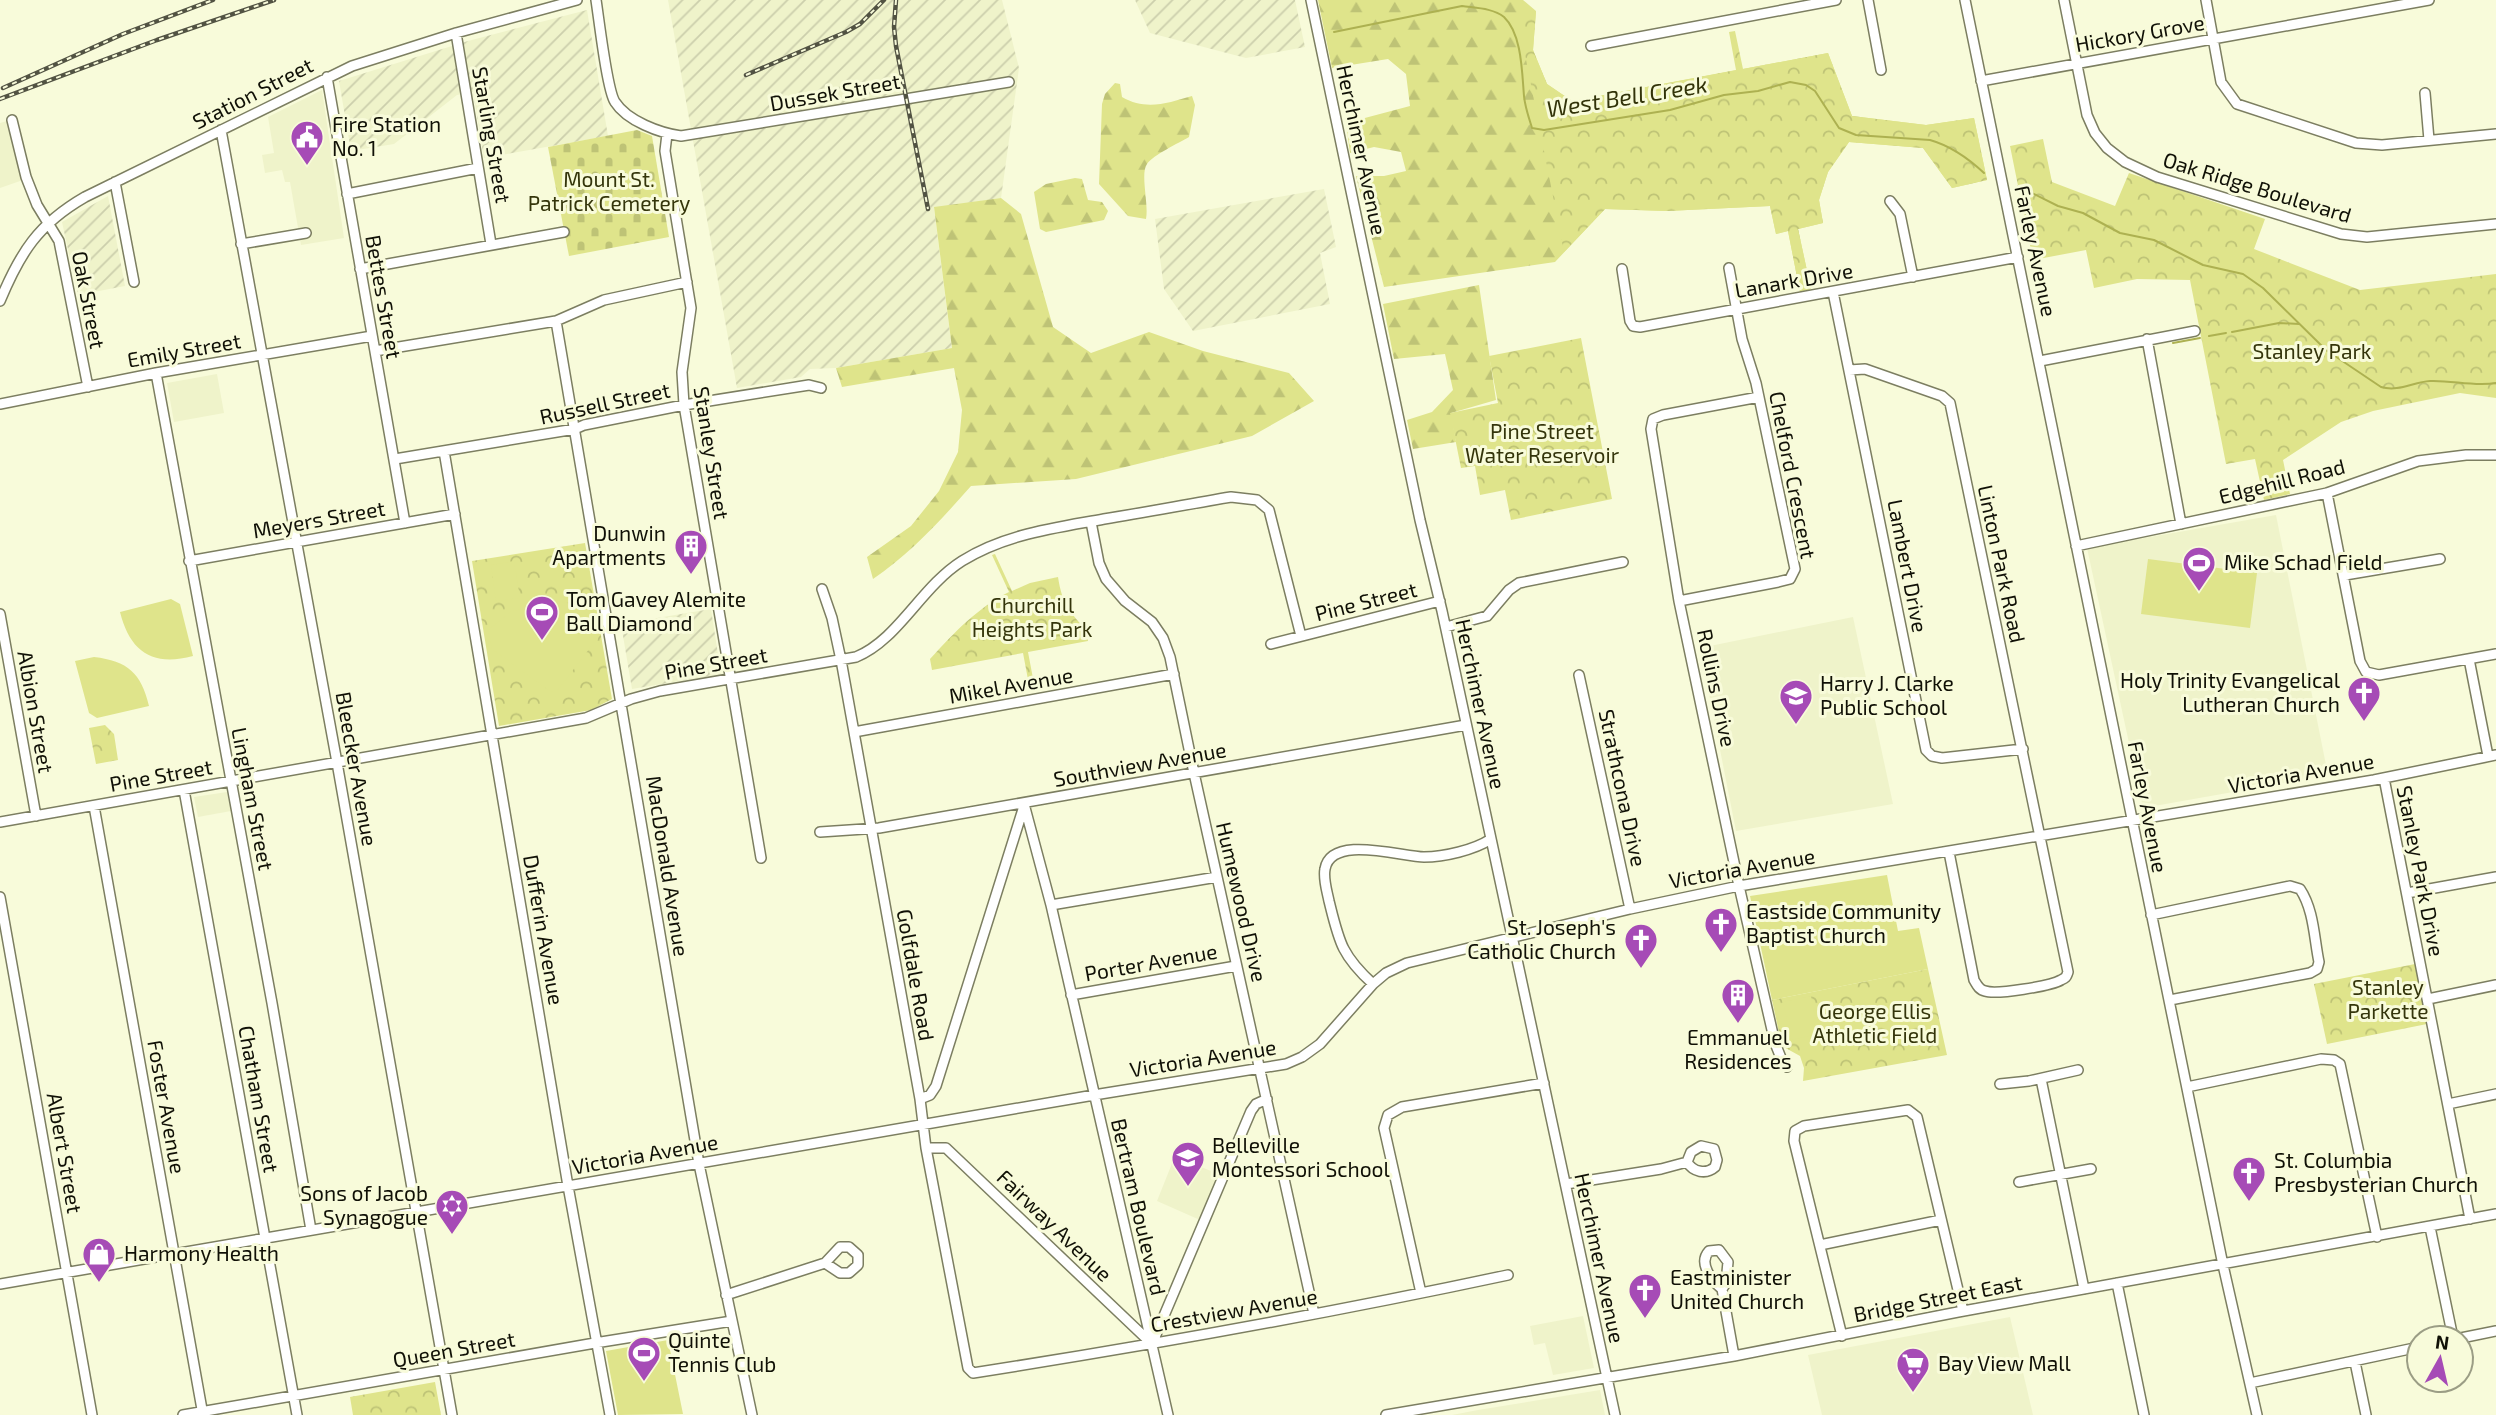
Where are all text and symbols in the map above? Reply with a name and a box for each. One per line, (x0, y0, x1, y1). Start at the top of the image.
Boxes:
street label: Hickory Grove (2073, 9, 2206, 56)
street label: Station Street (188, 52, 317, 134)
street label: Herchimer Avenue (1332, 62, 1393, 237)
street label: Starling Street (468, 65, 517, 205)
street label: Dussek Street (768, 68, 902, 115)
water label: West Bell Creek (1544, 69, 1709, 123)
place label: Fire Station No. 1 (332, 111, 441, 160)
public building icon: Fire Station No. 1 (288, 118, 326, 167)
street label: Oak Ridge Boulevard (2160, 146, 2355, 227)
park label: Mount St. Patrick Cemetery (528, 166, 690, 215)
street label: Farley Avenue (2010, 183, 2063, 319)
street label: Bettes Street (361, 233, 408, 361)
street label: Oak Street (68, 249, 111, 351)
street label: Lanark Drive (1733, 257, 1855, 302)
street label: Emily Street (125, 327, 242, 372)
park label: Stanley Park (2252, 338, 2372, 363)
street label: Russell Street (537, 377, 672, 429)
street label: Stanley Street (690, 384, 735, 521)
street label: Chelford Crescent (1765, 389, 1822, 560)
park label: Pine Street Water Reservoir (1465, 418, 1620, 467)
street label: Edgehill Road (2216, 453, 2347, 508)
street label: Linton Park Road (1974, 482, 2031, 645)
street label: Meyers Street (251, 495, 387, 542)
street label: Lambert Drive (1883, 497, 1934, 634)
place label: Dunwin Apartments (552, 520, 666, 569)
building icon: Dunwin Apartments (672, 527, 710, 576)
sports icon: Mike Schad Field (2180, 544, 2218, 593)
place label: Mike Schad Field (2224, 549, 2383, 574)
street label: Pine Street (1312, 576, 1419, 625)
place label: Tom Gavey Alemite Ball Diamond (566, 586, 746, 635)
park label: Churchill Heights Park (972, 592, 1093, 641)
sports icon: Tom Gavey Alemite Ball Diamond (523, 593, 561, 642)
street label: Herchimer Avenue (1451, 616, 1512, 791)
street label: Rollins Drive (1693, 626, 1742, 749)
street label: Pine Street (662, 641, 769, 684)
street label: Albion Street (13, 649, 60, 775)
street label: Mikel Avenue (947, 661, 1075, 708)
place label: Holy Trinity Evangelical Lutheran Church (2120, 667, 2341, 716)
place label: Harry J. Clarke Public School (1820, 670, 1954, 719)
church icon: Holy Trinity Evangelical Lutheran Church (2345, 674, 2383, 723)
school or university icon: Harry J. Clarke Public School (1777, 677, 1815, 726)
street label: Bleecker Avenue (332, 690, 383, 848)
street label: Strathcona Drive (1595, 707, 1652, 869)
street label: Lingham Street (227, 725, 280, 872)
street label: Southview Avenue (1051, 736, 1228, 791)
street label: Farley Avenue (2123, 739, 2173, 875)
street label: Victoria Avenue (2226, 747, 2376, 798)
street label: Pine Street (107, 753, 214, 796)
street label: MacDonald Avenue (642, 774, 695, 958)
street label: Stanley Park Drive (2393, 783, 2450, 958)
street label: Humewood Drive (1212, 819, 1273, 984)
street label: Victoria Avenue (1667, 842, 1817, 893)
street label: Dufferin Avenue (519, 853, 570, 1007)
place label: Eastside Community Baptist Church (1746, 898, 1941, 947)
church icon: Eastside Community Baptist Church (1702, 905, 1740, 954)
street label: Golfdale Road (893, 907, 940, 1043)
place label: St. Joseph's Catholic Church (1467, 914, 1616, 963)
church icon: St. Joseph's Catholic Church (1622, 921, 1660, 970)
street label: Porter Avenue (1082, 938, 1219, 986)
park label: Stanley Parkette (2347, 974, 2429, 1023)
building icon: Emmanuel Residences (1719, 976, 1757, 1025)
park label: George Ellis Athletic Field (1813, 998, 1937, 1047)
street label: Chatham Street (234, 1023, 285, 1174)
place label: Emmanuel Residences (1684, 1024, 1792, 1073)
street label: Victoria Avenue (1128, 1034, 1278, 1081)
street label: Foster Avenue (143, 1038, 192, 1176)
street label: Albert Street (43, 1090, 88, 1215)
street label: Bertram Boulevard (1107, 1116, 1172, 1298)
street label: Victoria Avenue (570, 1128, 720, 1179)
place label: Belleville Montessori School (1212, 1132, 1391, 1181)
school or university icon: Belleville Montessori School (1169, 1139, 1207, 1188)
place label: St. Columbia Presbysterian Church (2274, 1147, 2478, 1196)
church icon: St. Columbia Presbysterian Church (2230, 1154, 2268, 1203)
street label: Fairway Avenue (992, 1164, 1118, 1286)
street label: Herchimer Avenue (1570, 1170, 1631, 1345)
place label: Sons of Jacob Synagogue (300, 1180, 428, 1229)
synagogue icon: Sons of Jacob Synagogue (433, 1187, 471, 1236)
shop icon: Harmony Health (80, 1235, 118, 1284)
place label: Harmony Health (124, 1240, 279, 1265)
place label: Eastminister United Church (1670, 1264, 1804, 1313)
street label: Bridge Street East (1851, 1269, 2024, 1326)
church icon: Eastminister United Church (1626, 1271, 1664, 1320)
street label: Crestview Avenue (1148, 1283, 1319, 1337)
north arrow (2405, 1324, 2475, 1394)
street label: Queen Street (391, 1325, 517, 1373)
place label: Quinte Tennis Club (668, 1327, 776, 1376)
text: N (2434, 1329, 2451, 1354)
sports icon: Quinte Tennis Club (625, 1334, 663, 1383)
supermarket icon: Bay View Mall (1894, 1345, 1932, 1394)
place label: Bay View Mall (1938, 1350, 2071, 1375)

